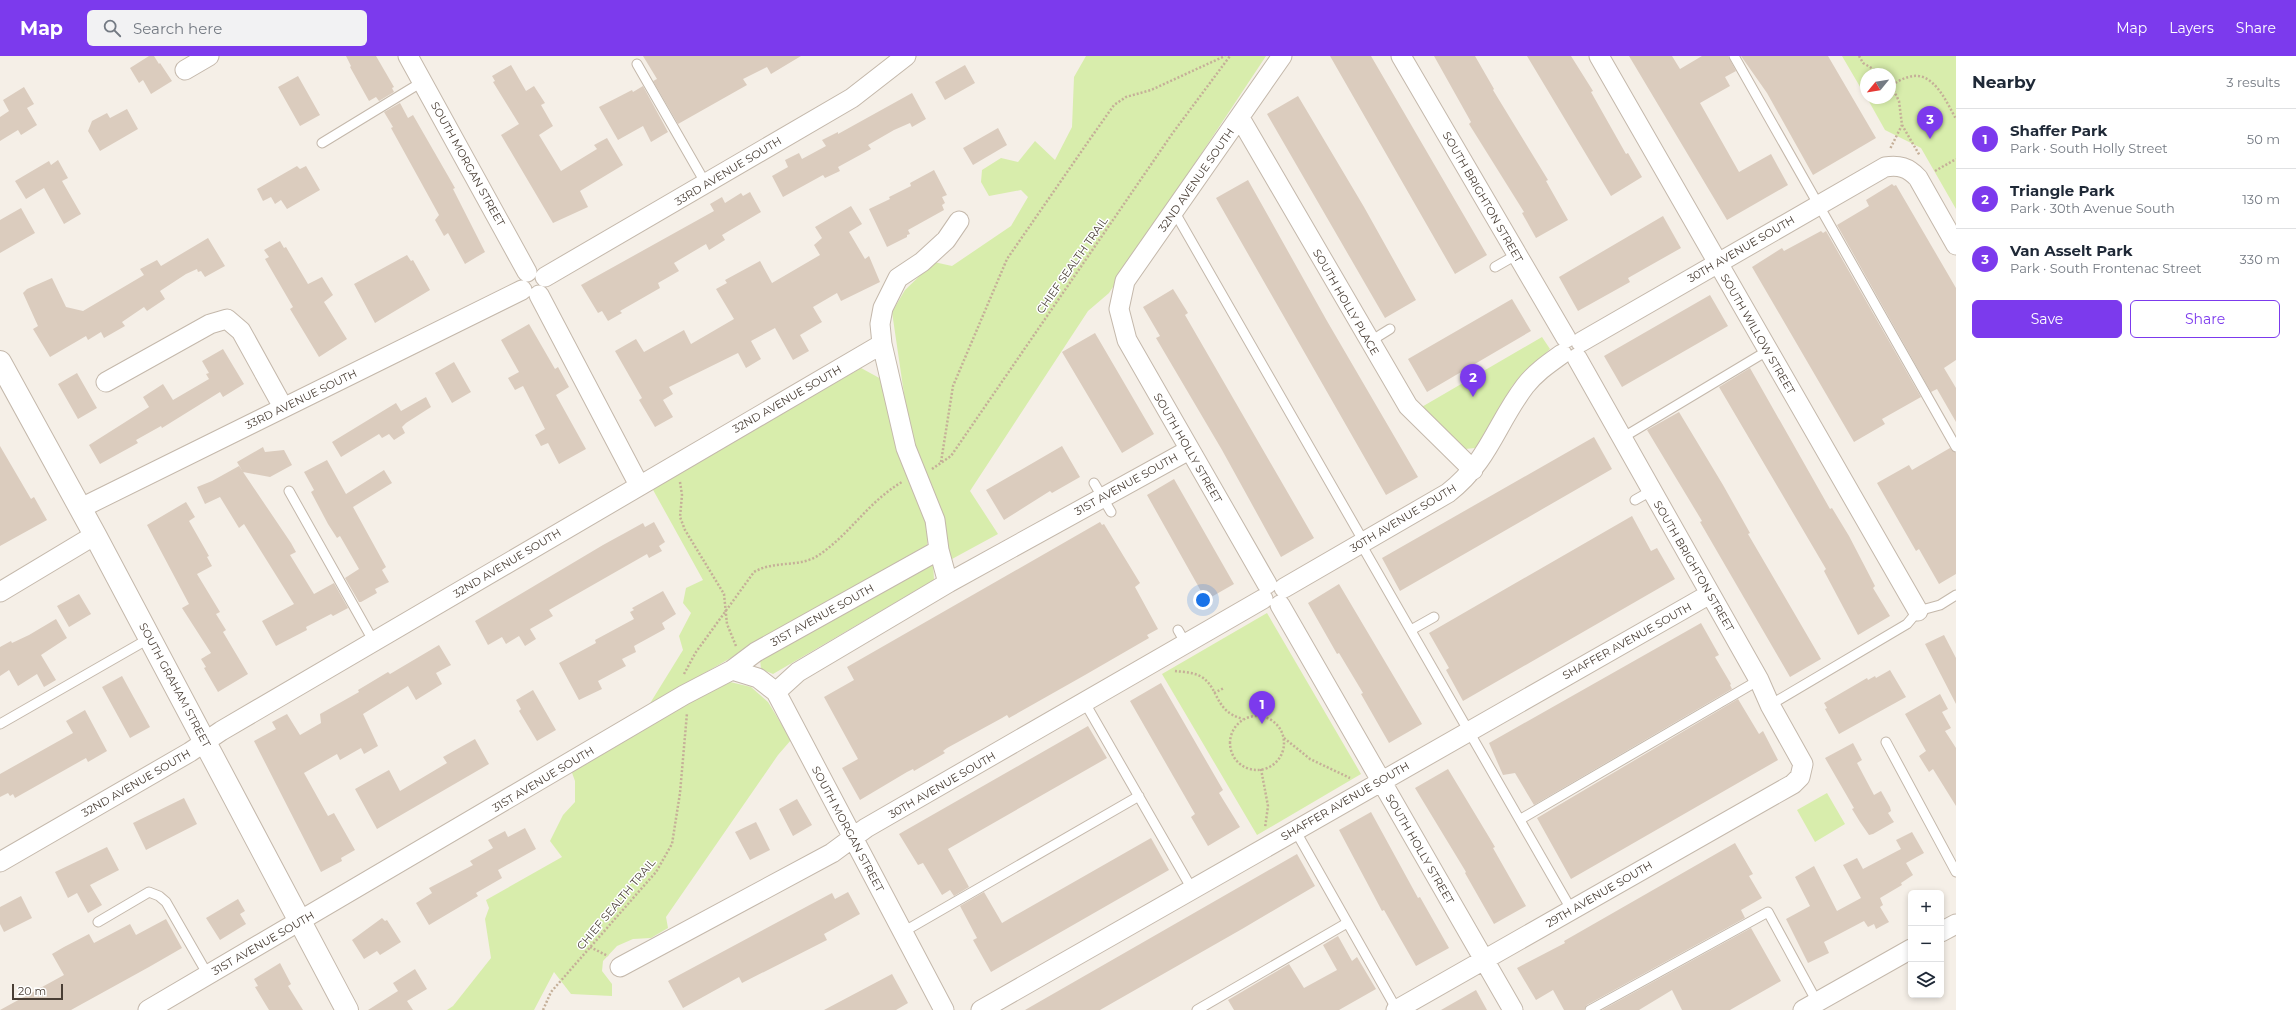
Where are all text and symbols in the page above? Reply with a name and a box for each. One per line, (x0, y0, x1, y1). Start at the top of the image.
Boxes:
search box (87, 10, 367, 46)
text: Map (20, 17, 63, 40)
icon: search (101, 17, 123, 39)
text: Search here (133, 19, 222, 38)
text: Map (2116, 19, 2147, 37)
text: Layers (2169, 19, 2214, 37)
text: Share (2236, 19, 2276, 37)
north arrow (1860, 68, 1896, 104)
text: Nearby (1972, 72, 2036, 92)
text: 3 results (2226, 74, 2280, 90)
street label: SOUTH MORGAN STREET (428, 99, 509, 229)
pin: 3 (1917, 106, 1943, 139)
text: Shaffer Park (2010, 121, 2107, 140)
street label: 32ND AVENUE SOUTH (1155, 125, 1237, 235)
street label: SOUTH BRIGHTON STREET (1440, 129, 1527, 266)
text: 1 (1982, 131, 1988, 147)
text: 50 m (2247, 131, 2280, 147)
street label: 33RD AVENUE SOUTH (672, 133, 784, 209)
text: Park · South Holly Street (2010, 140, 2168, 156)
text: Triangle Park (2010, 181, 2115, 200)
text: 2 (1981, 191, 1989, 207)
text: 130 m (2242, 191, 2280, 207)
text: Park · 30th Avenue South (2010, 200, 2175, 216)
street label: CHIEF SEALTH TRAIL (1033, 213, 1111, 316)
street label: 30TH AVENUE SOUTH (1685, 213, 1797, 285)
text: Van Asselt Park (2010, 241, 2133, 260)
street label: SOUTH HOLLY PLACE (1310, 247, 1382, 357)
text: 3 (1981, 251, 1989, 267)
text: 330 m (2240, 251, 2280, 267)
text: Park · South Frontenac Street (2010, 260, 2202, 276)
street label: SOUTH WILLOW STREET (1718, 271, 1799, 397)
button: Save (1972, 300, 2122, 338)
button: Share (2130, 300, 2280, 338)
street label: 32ND AVENUE SOUTH (730, 362, 844, 436)
pin: 2 (1460, 364, 1486, 397)
street label: 33RD AVENUE SOUTH (243, 366, 359, 432)
street label: SOUTH HOLLY STREET (1151, 390, 1226, 506)
street label: 31ST AVENUE SOUTH (1072, 450, 1180, 518)
street label: 30TH AVENUE SOUTH (1347, 481, 1459, 555)
street label: SOUTH BRIGHTON STREET (1651, 498, 1738, 635)
street label: 32ND AVENUE SOUTH (451, 525, 563, 601)
street label: 31ST AVENUE SOUTH (768, 581, 876, 649)
your location (1193, 590, 1213, 610)
street label: SHAFFER AVENUE SOUTH (1560, 600, 1694, 682)
street label: SOUTH GRAHAM STREET (136, 620, 214, 750)
pin: 1 (1249, 691, 1275, 724)
street label: 31ST AVENUE SOUTH (490, 743, 596, 815)
street label: 32ND AVENUE SOUTH (79, 746, 193, 820)
street label: 30TH AVENUE SOUTH (886, 749, 998, 821)
street label: SHAFFER AVENUE SOUTH (1278, 758, 1412, 844)
street label: SOUTH MORGAN STREET (809, 764, 887, 895)
street label: SOUTH HOLLY STREET (1383, 791, 1458, 907)
street label: CHIEF SEALTH TRAIL (574, 855, 659, 953)
street label: 29TH AVENUE SOUTH (1543, 858, 1655, 930)
map controls (1908, 890, 1944, 998)
button: + (1908, 890, 1944, 926)
street label: 31ST AVENUE SOUTH (209, 908, 317, 978)
button: − (1908, 926, 1944, 962)
button: layers (1908, 962, 1944, 998)
scale bar (12, 982, 63, 1001)
text: 20 m (18, 984, 46, 998)

